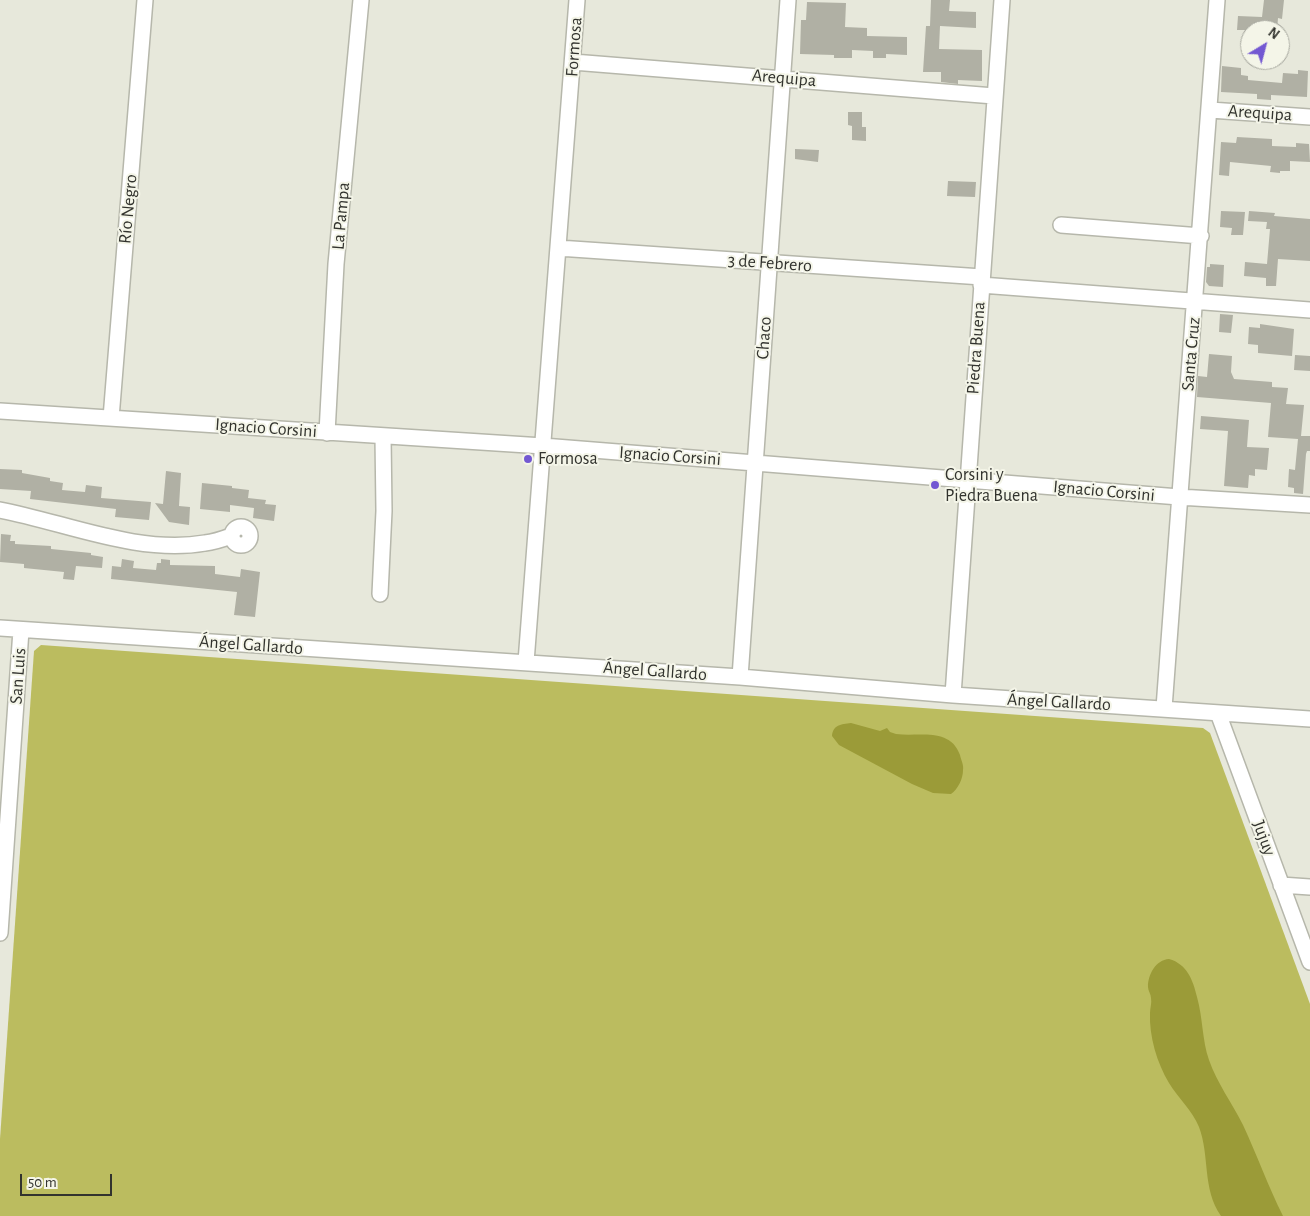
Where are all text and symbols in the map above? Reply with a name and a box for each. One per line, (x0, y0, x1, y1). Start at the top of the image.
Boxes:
street label: Formosa (561, 16, 587, 78)
north arrow (1240, 20, 1290, 70)
text: N (1265, 25, 1282, 42)
street label: Arequipa (751, 64, 817, 92)
street label: Arequipa (1227, 100, 1293, 126)
street label: Río Negro (114, 173, 142, 245)
street label: La Pampa (327, 181, 355, 251)
street label: 3 de Febrero (727, 249, 813, 277)
street label: Piedra Buena (962, 301, 990, 395)
street label: Chaco (752, 316, 776, 360)
street label: Santa Cruz (1177, 316, 1205, 392)
street label: Ignacio Corsini (214, 414, 318, 442)
street label: Ignacio Corsini (618, 442, 722, 470)
place label: Formosa (538, 448, 598, 470)
marker: Formosa (522, 453, 534, 465)
place label: Corsini y Piedra Buena (945, 464, 1038, 506)
street label: Ignacio Corsini (1052, 476, 1156, 506)
marker: Corsini y Piedra Buena (929, 479, 941, 491)
street label: Ángel Gallardo (198, 631, 304, 659)
street label: San Luis (5, 647, 31, 705)
street label: Ángel Gallardo (602, 657, 708, 685)
street label: Ángel Gallardo (1007, 688, 1111, 716)
street label: Jujuy (1248, 817, 1280, 859)
scale bar (22, 1164, 115, 1196)
text: 50 m (28, 1175, 57, 1190)

